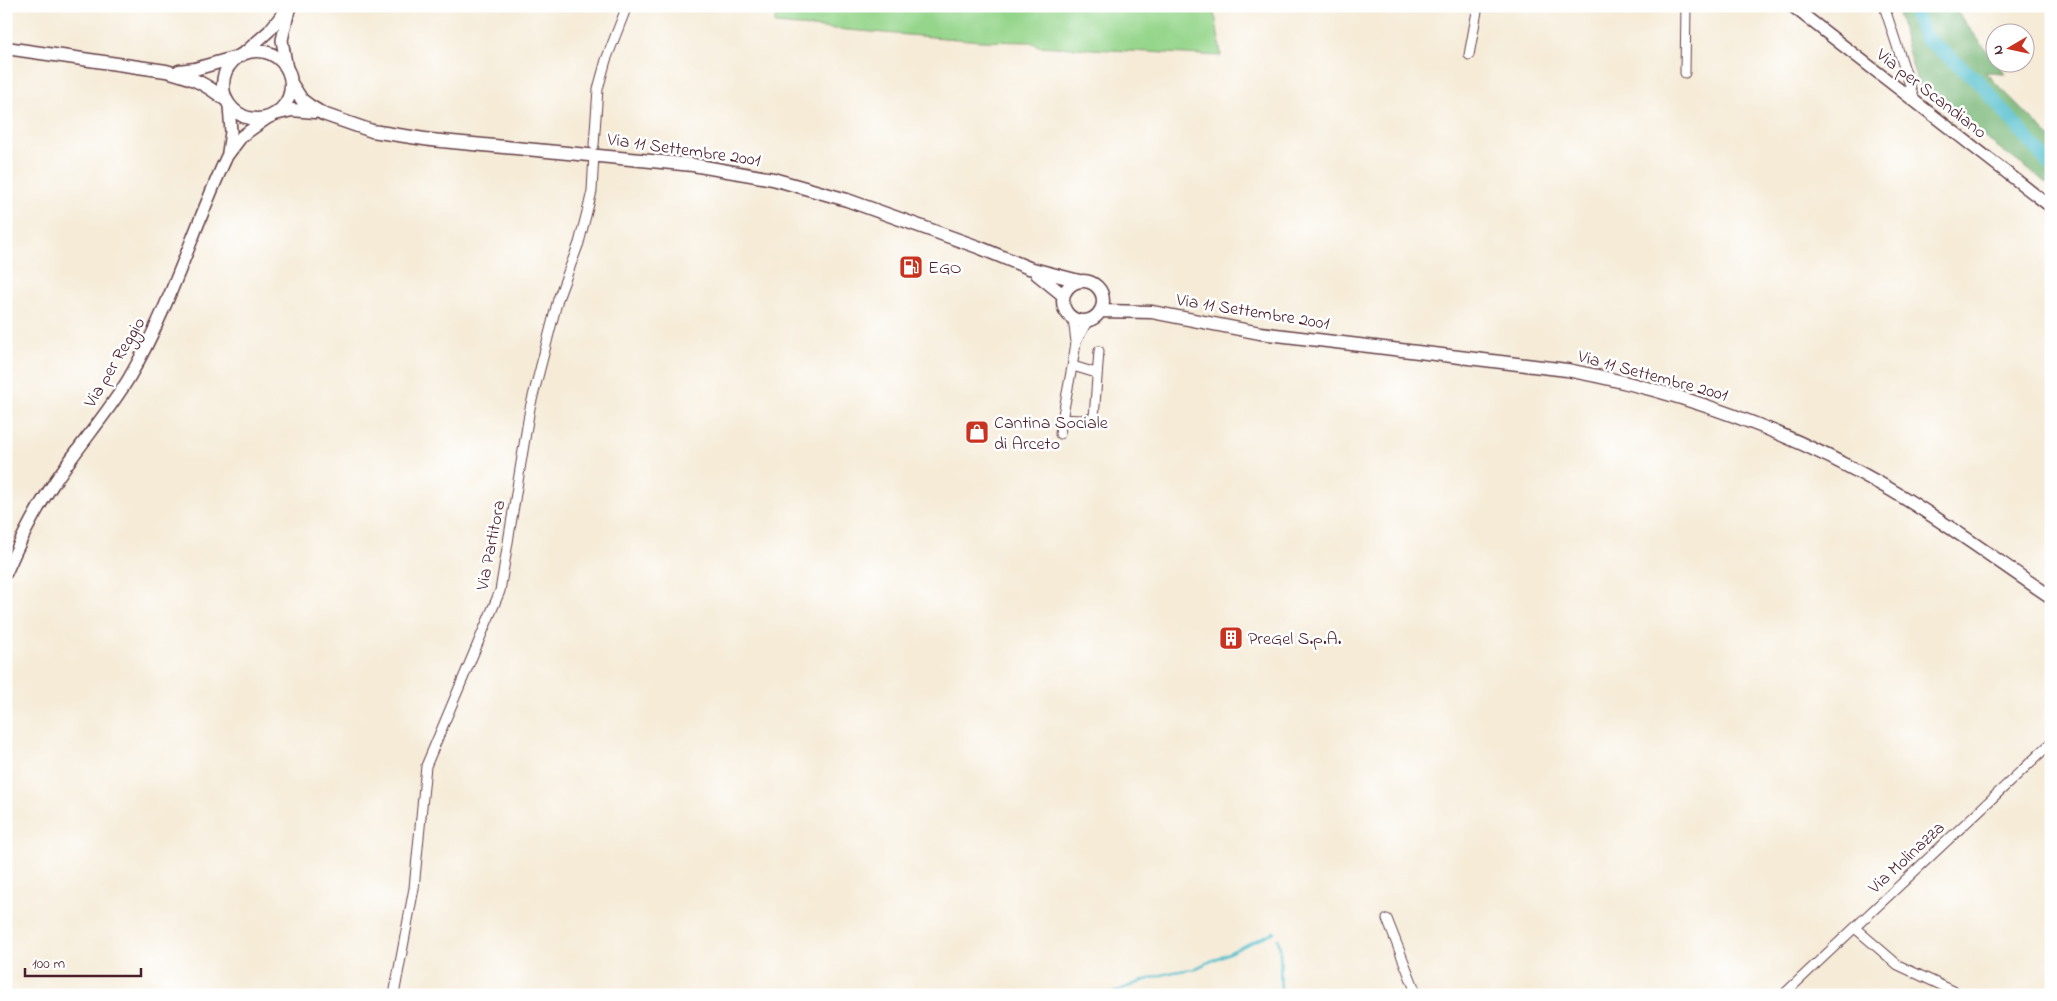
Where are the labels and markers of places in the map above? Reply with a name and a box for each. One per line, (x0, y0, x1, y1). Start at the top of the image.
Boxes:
fuel station icon: EGO (898, 254, 924, 280)
place label: EGO (928, 256, 961, 282)
place label: Cantina Sociale di Arceto (994, 411, 1109, 458)
shop icon: Cantina Sociale di Arceto (964, 419, 990, 445)
building icon: PreGel S.p.A. (1218, 625, 1244, 651)
place label: PreGel S.p.A. (1248, 627, 1342, 653)

